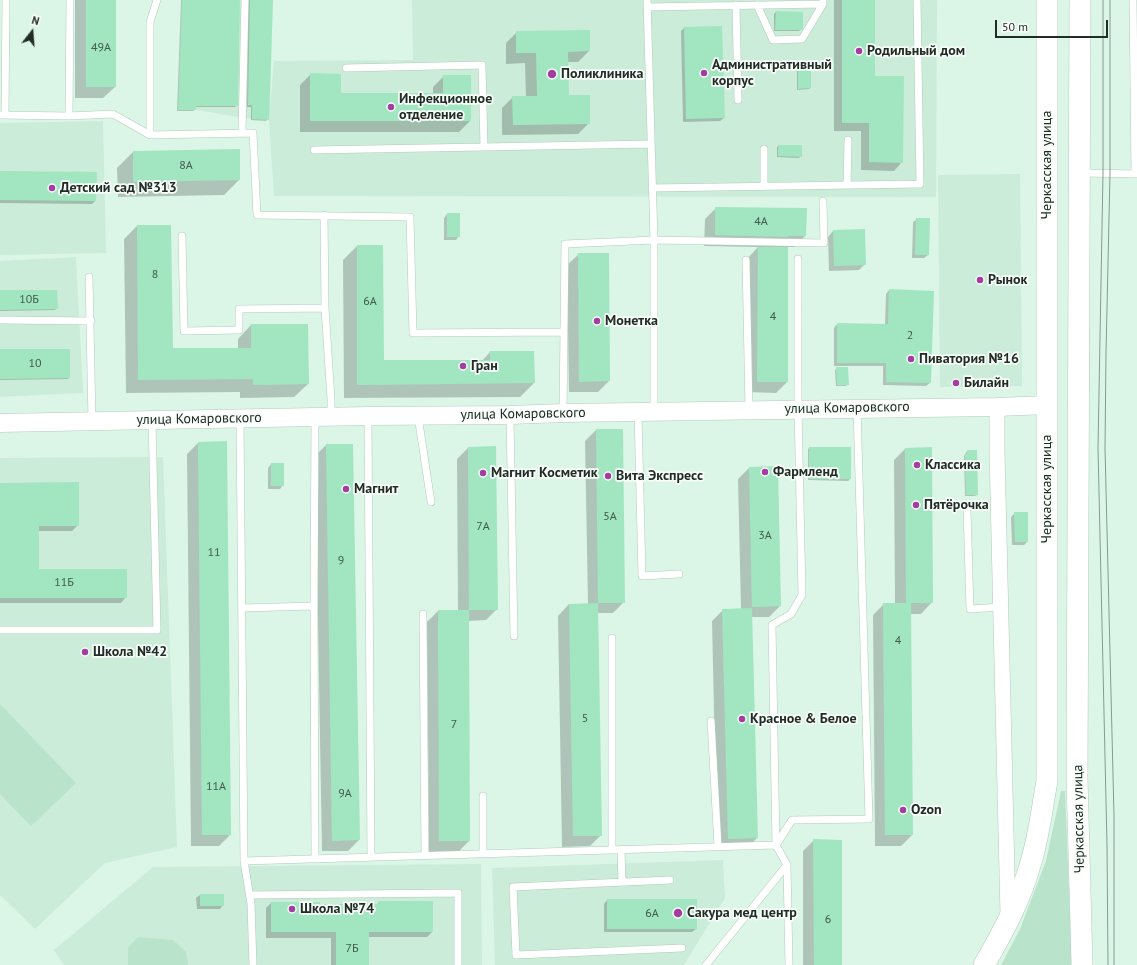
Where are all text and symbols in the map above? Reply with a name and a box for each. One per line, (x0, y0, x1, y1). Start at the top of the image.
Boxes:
north arrow (12, 12, 52, 52)
scale bar (997, 12, 1110, 38)
text: N (30, 13, 41, 28)
text: 50 m (1002, 19, 1028, 34)
house number: 49А (91, 41, 111, 55)
place label: Родильный дом (867, 43, 965, 59)
marker: Родильный дом (854, 46, 864, 56)
place label: Административный корпус (712, 57, 832, 90)
place label: Поликлиника (561, 66, 643, 82)
marker: Поликлиника (546, 68, 558, 80)
marker: Административный корпус (699, 68, 709, 78)
place label: Инфекционное отделение (399, 91, 492, 124)
marker: Инфекционное отделение (386, 102, 396, 112)
street label: Черкасская улица (1039, 111, 1055, 219)
house number: 8А (179, 159, 193, 173)
place label: Детский сад №313 (60, 180, 177, 196)
marker: Детский сад №313 (47, 183, 57, 193)
house number: 4А (754, 215, 768, 229)
house number: 8 (152, 268, 158, 282)
place label: Рынок (988, 272, 1027, 288)
marker: Рынок (975, 275, 985, 285)
house number: 10Б (19, 293, 39, 307)
house number: 6А (363, 295, 377, 309)
house number: 4 (770, 310, 776, 324)
place label: Монетка (605, 313, 658, 329)
marker: Монетка (592, 316, 602, 326)
house number: 2 (907, 329, 913, 343)
place label: Пиватория №16 (919, 351, 1019, 367)
marker: Пиватория №16 (906, 354, 916, 364)
house number: 10 (28, 357, 42, 371)
place label: Гран (471, 358, 498, 374)
marker: Гран (458, 361, 468, 371)
place label: Билайн (964, 375, 1009, 391)
marker: Билайн (951, 378, 961, 388)
street label: улица Комаровского (784, 399, 910, 417)
street label: улица Комаровского (460, 405, 586, 423)
street label: улица Комаровского (136, 410, 262, 428)
street label: Черкасская улица (1039, 435, 1055, 543)
place label: Классика (925, 457, 981, 473)
marker: Классика (912, 460, 922, 470)
place label: Фармленд (773, 464, 838, 480)
place label: Магнит Косметик (491, 465, 598, 481)
marker: Фармленд (760, 467, 770, 477)
marker: Магнит Косметик (478, 468, 488, 478)
place label: Вита Экспресс (616, 468, 703, 484)
marker: Вита Экспресс (603, 471, 613, 481)
place label: Магнит (354, 481, 398, 497)
marker: Магнит (341, 484, 351, 494)
place label: Пятёрочка (924, 497, 989, 513)
marker: Пятёрочка (911, 500, 921, 510)
house number: 5А (603, 510, 617, 524)
house number: 7А (476, 520, 490, 534)
house number: 3А (758, 529, 772, 543)
house number: 11 (207, 546, 221, 560)
house number: 9 (338, 554, 344, 568)
house number: 11Б (54, 576, 74, 590)
house number: 4 (895, 634, 901, 648)
place label: Школа №42 (93, 644, 167, 660)
marker: Школа №42 (80, 647, 90, 657)
place label: Красное & Белое (750, 711, 857, 727)
house number: 5 (582, 712, 588, 726)
marker: Красное & Белое (737, 714, 747, 724)
house number: 7 (451, 718, 457, 732)
street label: Черкасская улица (1070, 764, 1088, 874)
house number: 11А (206, 780, 226, 794)
house number: 9А (338, 787, 352, 801)
place label: Ozon (911, 802, 942, 818)
marker: Ozon (898, 805, 908, 815)
place label: Школа №74 (300, 901, 374, 917)
marker: Школа №74 (287, 904, 297, 914)
place label: Сакура мед центр (687, 905, 797, 921)
house number: 6А (645, 907, 659, 921)
marker: Сакура мед центр (672, 907, 684, 919)
house number: 6 (825, 913, 831, 927)
house number: 7Б (345, 942, 359, 956)

